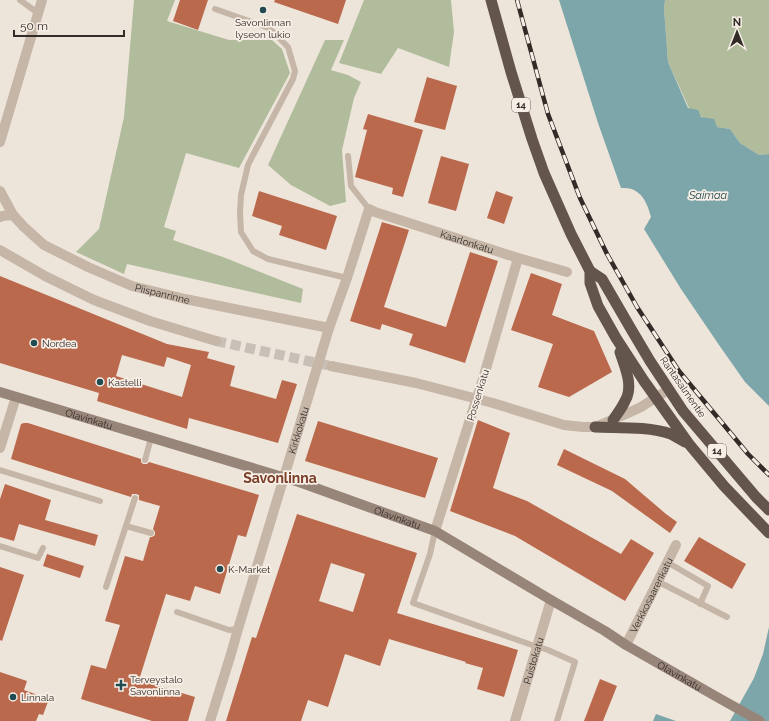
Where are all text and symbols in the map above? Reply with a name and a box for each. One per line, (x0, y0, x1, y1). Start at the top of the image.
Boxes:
marker: Savonlinnan lyseon lukio (258, 5, 268, 15)
scale bar (14, 12, 124, 38)
north arrow (717, 12, 757, 52)
text: N (733, 16, 741, 29)
place label: Savonlinnan lyseon lukio (235, 17, 291, 40)
text: 50 m (20, 19, 48, 33)
road number: 14 (512, 98, 530, 112)
water label: Saimaa (688, 189, 728, 202)
street label: Kaarlonkatu (439, 228, 495, 255)
street label: Piispanrinne (134, 281, 191, 305)
marker: Nordea (29, 338, 39, 348)
place label: Nordea (42, 338, 77, 349)
street label: Rantasalmentie (658, 354, 708, 420)
street label: Possenkatu (465, 368, 491, 422)
marker: Kastelli (95, 377, 105, 387)
place label: Kastelli (108, 377, 141, 388)
street label: Kirkkokatu (286, 405, 311, 455)
street label: Olavinkatu (64, 406, 114, 431)
road number: 14 (708, 444, 726, 458)
district label: Savonlinna (243, 470, 317, 486)
street label: Olavinkatu (373, 504, 422, 531)
street label: Verkkosaarenkatu (628, 555, 674, 634)
marker: K-Market (215, 564, 225, 574)
place label: K-Market (228, 564, 271, 575)
street label: Puistokatu (521, 636, 545, 685)
street label: Olavinkatu (656, 659, 704, 693)
place label: Terveystalo Savonlinna (130, 674, 183, 697)
marker: Terveystalo Savonlinna (115, 679, 127, 691)
marker: Linnala (8, 692, 18, 702)
place label: Linnala (21, 692, 54, 703)

